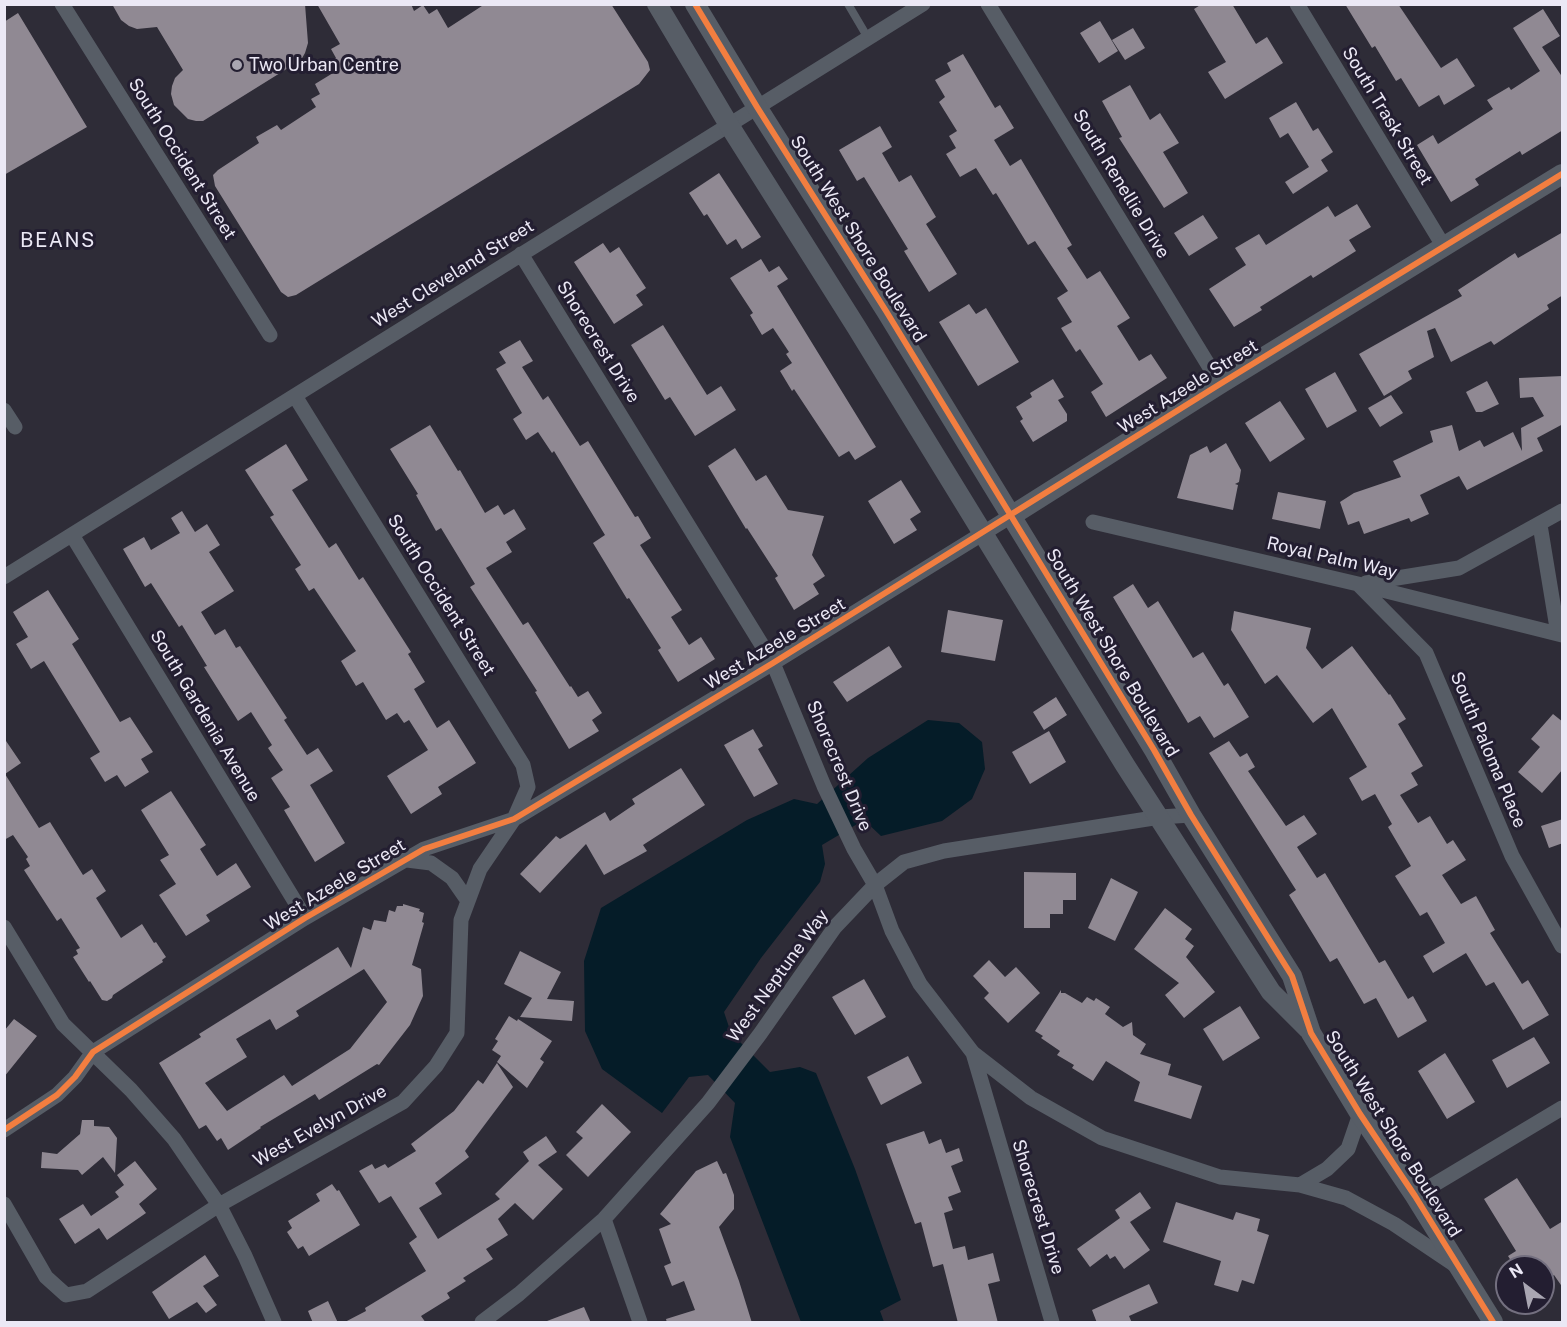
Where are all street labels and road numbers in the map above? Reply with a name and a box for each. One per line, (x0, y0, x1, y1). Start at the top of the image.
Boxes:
street label: South Trask Street (1337, 43, 1437, 189)
street label: South Occident Street (123, 74, 241, 244)
street label: South Renellie Drive (1068, 106, 1174, 262)
street label: South West Shore Boulevard (785, 132, 931, 346)
street label: West Cleveland Street (368, 215, 538, 333)
street label: Shorecrest Drive (552, 277, 644, 407)
street label: West Azeele Street (1114, 335, 1262, 439)
street label: South Occident Street (382, 510, 500, 680)
street label: Royal Palm Way (1265, 532, 1399, 584)
street label: South West Shore Boulevard (1041, 545, 1183, 761)
street label: West Azeele Street (701, 593, 849, 695)
street label: South Gardenia Avenue (145, 626, 265, 806)
street label: South Paloma Place (1445, 669, 1531, 831)
street label: Shorecrest Drive (802, 697, 876, 835)
street label: West Azeele Street (261, 834, 409, 936)
street label: West Neptune Way (723, 905, 833, 1047)
street label: South West Shore Boulevard (1320, 1027, 1466, 1241)
street label: West Evelyn Drive (249, 1080, 391, 1172)
street label: Shorecrest Drive (1007, 1137, 1069, 1277)

